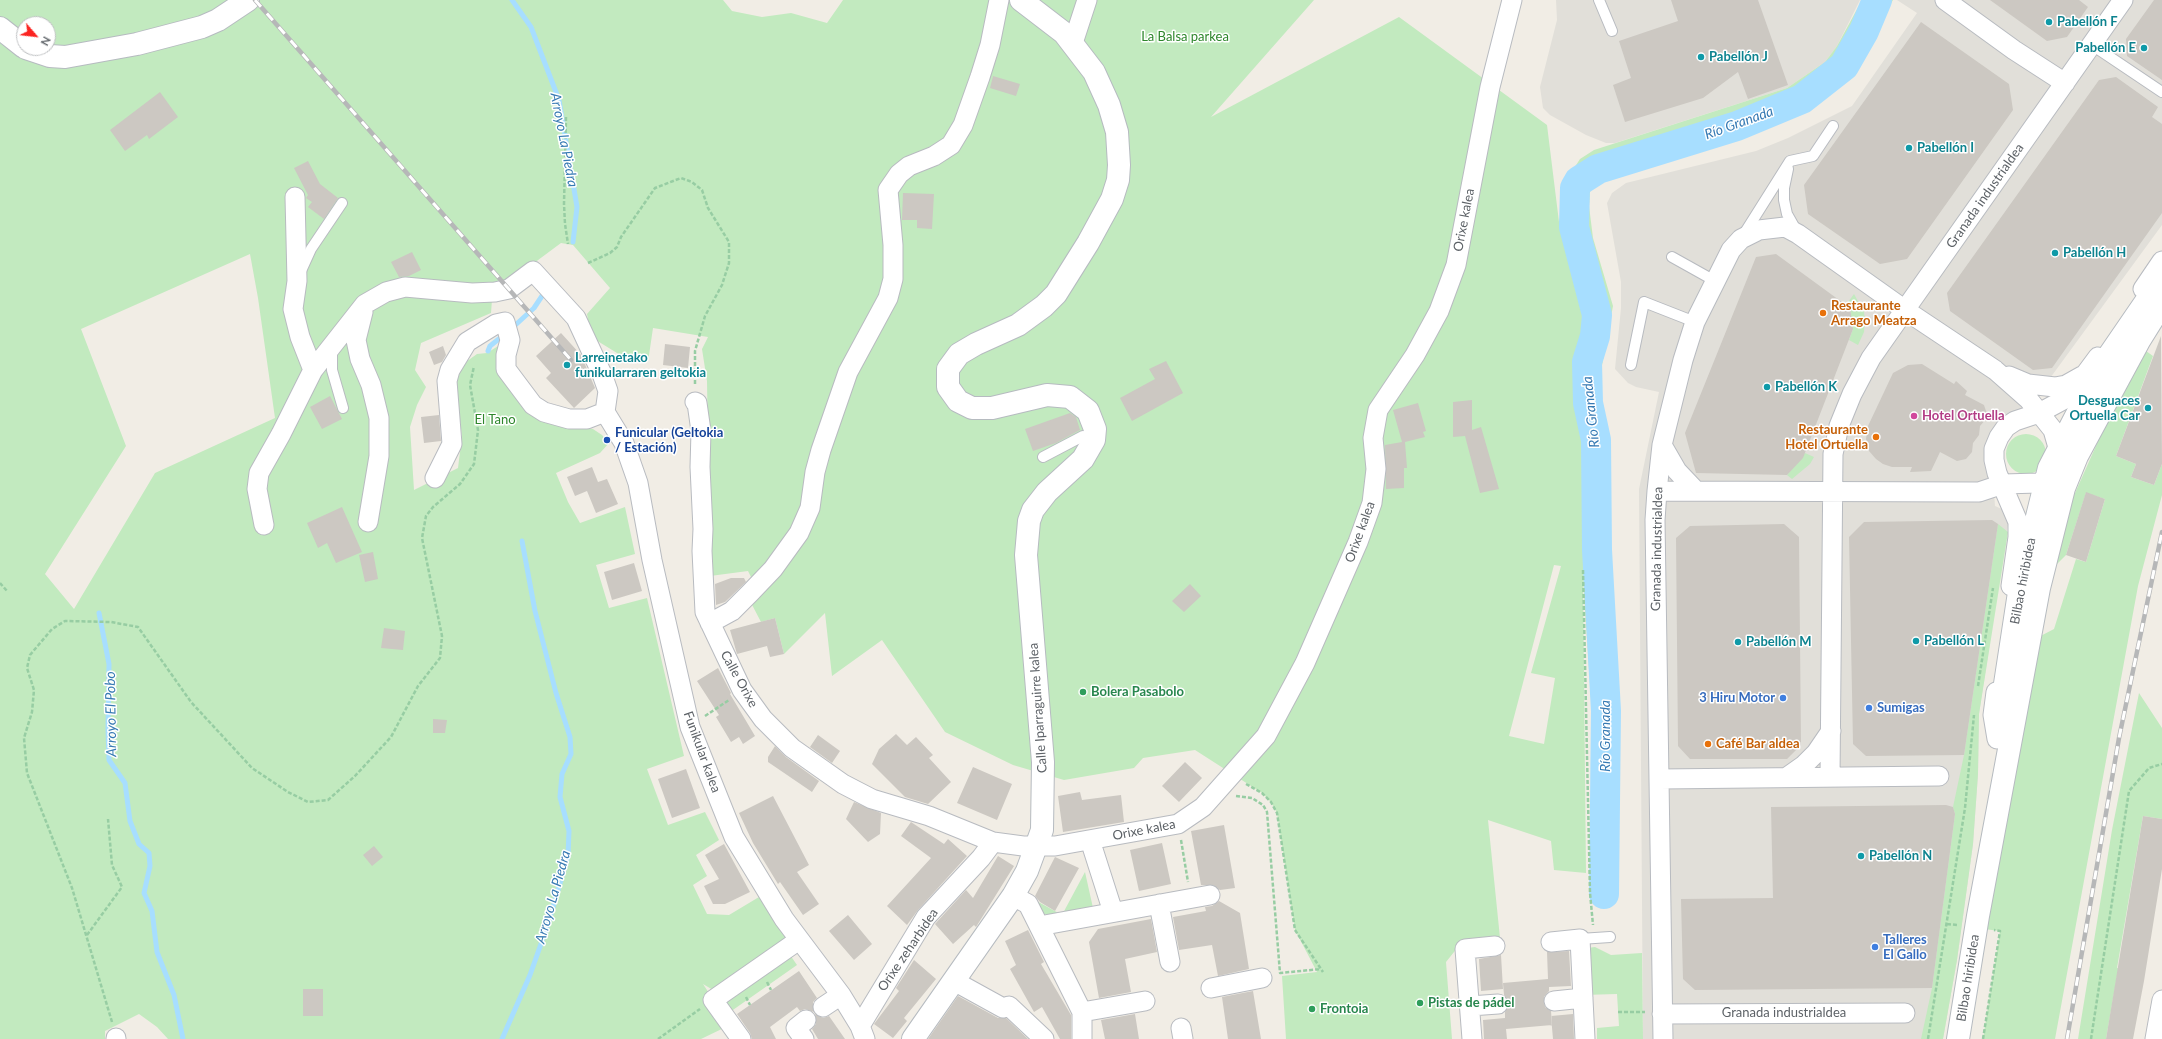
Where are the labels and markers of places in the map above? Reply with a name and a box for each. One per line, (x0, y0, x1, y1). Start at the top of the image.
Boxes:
place label: Pabellón F (2057, 14, 2118, 30)
marker: Pabellón F (2044, 17, 2054, 27)
place label: Pabellón E (2075, 40, 2136, 56)
marker: Pabellón E (2139, 43, 2149, 53)
place label: Pabellón J (1709, 49, 1768, 65)
marker: Pabellón J (1696, 52, 1706, 62)
place label: Pabellón I (1917, 140, 1974, 156)
marker: Pabellón I (1904, 143, 1914, 153)
place label: Pabellón H (2063, 245, 2126, 261)
marker: Pabellón H (2050, 248, 2060, 258)
place label: Restaurante Arrago Meatza (1831, 298, 1917, 329)
marker: Restaurante Arrago Meatza (1818, 308, 1828, 318)
place label: Larreinetako funikularraren geltokia (575, 350, 706, 381)
marker: Larreinetako funikularraren geltokia (562, 360, 572, 370)
place label: Pabellón K (1775, 379, 1837, 395)
marker: Pabellón K (1762, 382, 1772, 392)
place label: Desguaces Ortuella Car (2069, 393, 2140, 424)
marker: Desguaces Ortuella Car (2143, 403, 2153, 413)
place label: Hotel Ortuella (1922, 408, 2005, 424)
marker: Hotel Ortuella (1909, 411, 1919, 421)
place label: Restaurante Hotel Ortuella (1785, 422, 1868, 453)
place label: Funicular (Geltokia / Estación) (615, 425, 723, 456)
marker: Restaurante Hotel Ortuella (1871, 432, 1881, 442)
marker: Funicular (Geltokia / Estación) (602, 435, 612, 445)
place label: Pabellón L (1924, 633, 1984, 649)
place label: Pabellón M (1746, 634, 1811, 650)
marker: Pabellón L (1911, 636, 1921, 646)
marker: Pabellón M (1733, 637, 1743, 647)
place label: Bolera Pasabolo (1091, 684, 1184, 700)
marker: Bolera Pasabolo (1078, 687, 1088, 697)
place label: 3 Hiru Motor (1699, 690, 1775, 706)
marker: 3 Hiru Motor (1778, 693, 1788, 703)
place label: Sumigas (1877, 700, 1925, 716)
marker: Sumigas (1864, 703, 1874, 713)
place label: Café Bar aldea (1716, 736, 1799, 752)
marker: Café Bar aldea (1703, 739, 1713, 749)
place label: Pabellón N (1869, 848, 1932, 864)
marker: Pabellón N (1856, 851, 1866, 861)
place label: Talleres El Gallo (1883, 932, 1927, 963)
marker: Talleres El Gallo (1870, 942, 1880, 952)
place label: Pistas de pádel (1428, 995, 1514, 1011)
marker: Pistas de pádel (1415, 998, 1425, 1008)
place label: Frontoia (1320, 1001, 1368, 1017)
marker: Frontoia (1307, 1004, 1317, 1014)

